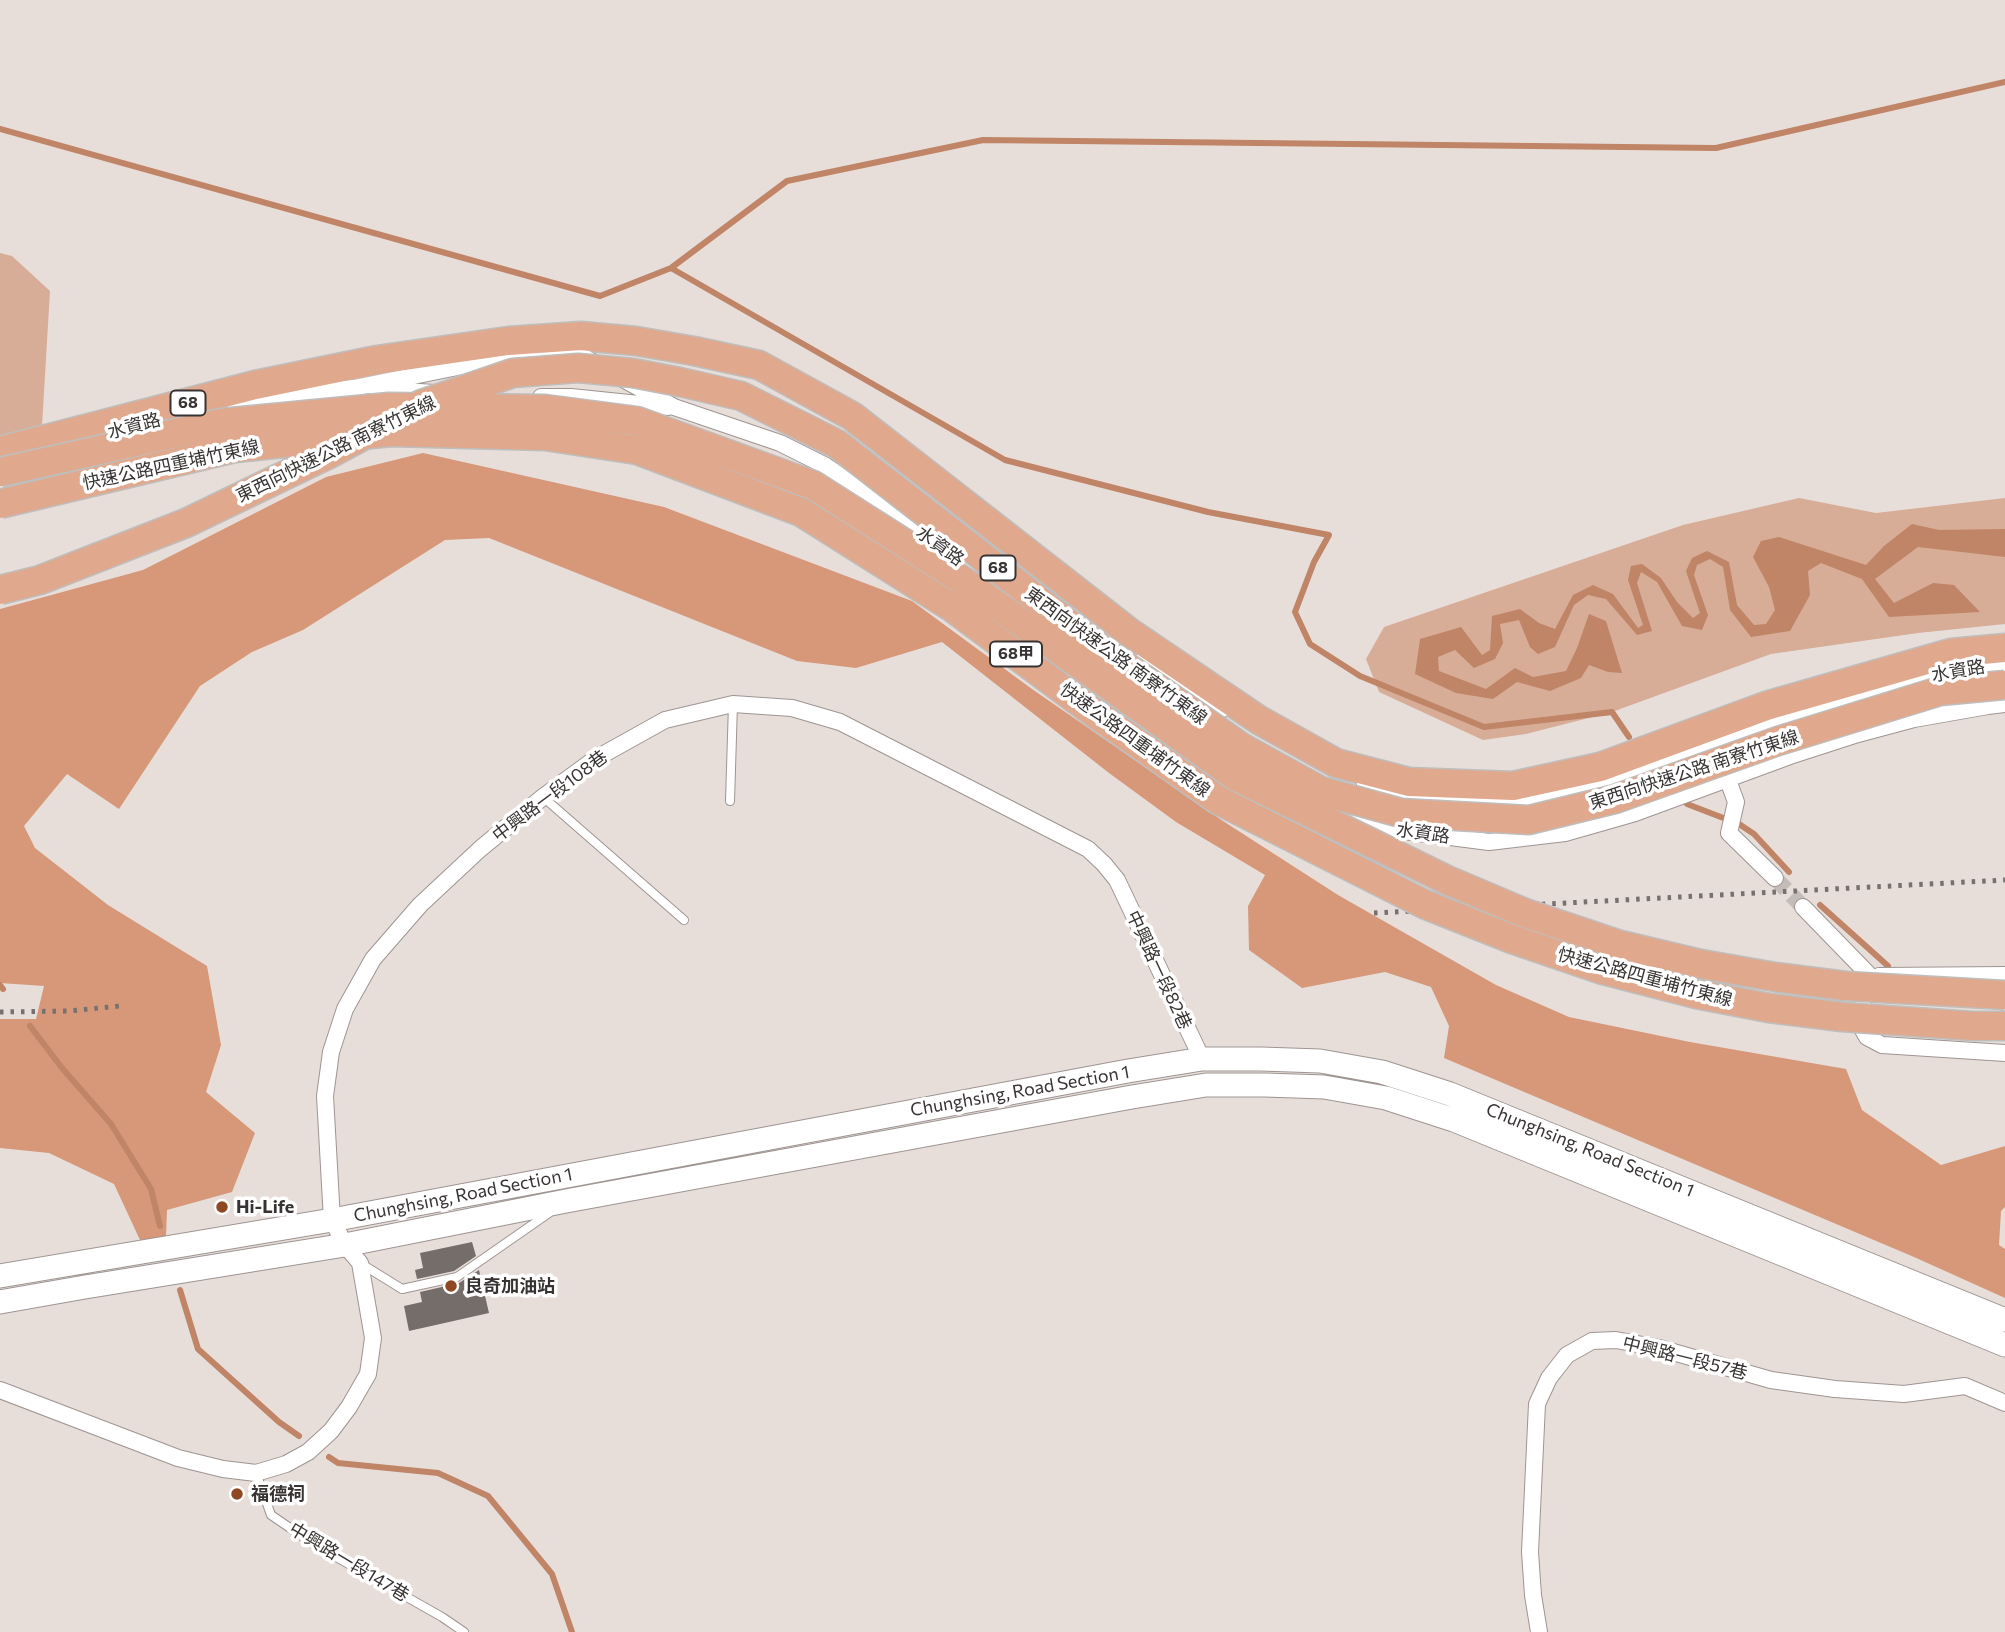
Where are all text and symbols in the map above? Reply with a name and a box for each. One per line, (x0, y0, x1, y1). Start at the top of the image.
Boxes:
road number: 68 (170, 390, 206, 416)
street label: 東西向快速公路 南寮竹東線 (233, 391, 439, 507)
street label: 水資路 (105, 409, 163, 443)
street label: 快速公路四重埔竹東線 (81, 436, 261, 494)
street label: 水資路 (912, 521, 968, 571)
road number: 68 (981, 555, 1016, 580)
street label: 東西向快速公路 南寮竹東線 (1021, 583, 1211, 729)
road number: 68甲 (990, 642, 1042, 666)
street label: 水資路 (1930, 656, 1986, 686)
street label: 快速公路四重埔竹東線 (1056, 678, 1214, 802)
street label: 東西向快速公路 南寮竹東線 (1586, 726, 1802, 814)
street label: 中興路一段108巷 (488, 746, 612, 846)
street label: 水資路 (1395, 819, 1451, 847)
street label: 中興路一段82巷 (1122, 907, 1196, 1033)
street label: 快速公路四重埔竹東線 (1555, 943, 1735, 1011)
street label: Chunghsing, Road Section 1 (909, 1061, 1131, 1121)
street label: Chunghsing, Road Section 1 (1483, 1098, 1697, 1202)
street label: Chunghsing, Road Section 1 (352, 1163, 574, 1227)
place label: Hi-Life (236, 1196, 294, 1218)
marker: Hi-Life (214, 1199, 230, 1215)
place label: 良奇加油站 (465, 1275, 555, 1297)
marker: 良奇加油站 (443, 1278, 459, 1294)
street label: 中興路一段57巷 (1620, 1332, 1750, 1384)
place label: 福德祠 (251, 1483, 305, 1505)
marker: 福德祠 (229, 1486, 245, 1502)
street label: 中興路一段147巷 (285, 1518, 413, 1606)

